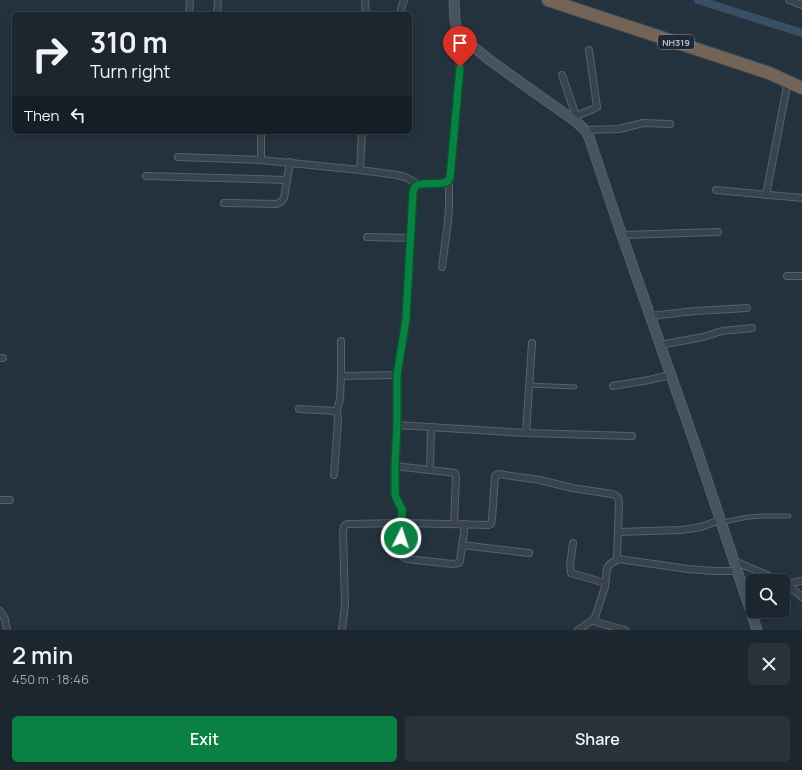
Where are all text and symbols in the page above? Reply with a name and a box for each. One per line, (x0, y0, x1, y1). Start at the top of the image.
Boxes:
text: 310 m (90, 23, 168, 61)
pin (443, 26, 477, 67)
icon: right (24, 28, 76, 80)
icon: arrive (449, 32, 471, 54)
road number: NH319 (658, 35, 694, 49)
text: Turn right (90, 59, 171, 83)
icon: left (67, 104, 89, 126)
text: Then (24, 105, 59, 126)
position arrow (380, 517, 422, 559)
map controls (746, 574, 790, 618)
button: search (746, 574, 790, 618)
text: 2 min (12, 638, 73, 671)
button: close (748, 643, 790, 685)
text: 450 m · 18:46 (12, 670, 89, 688)
button: Exit (12, 716, 397, 762)
button: Share (405, 716, 790, 762)

